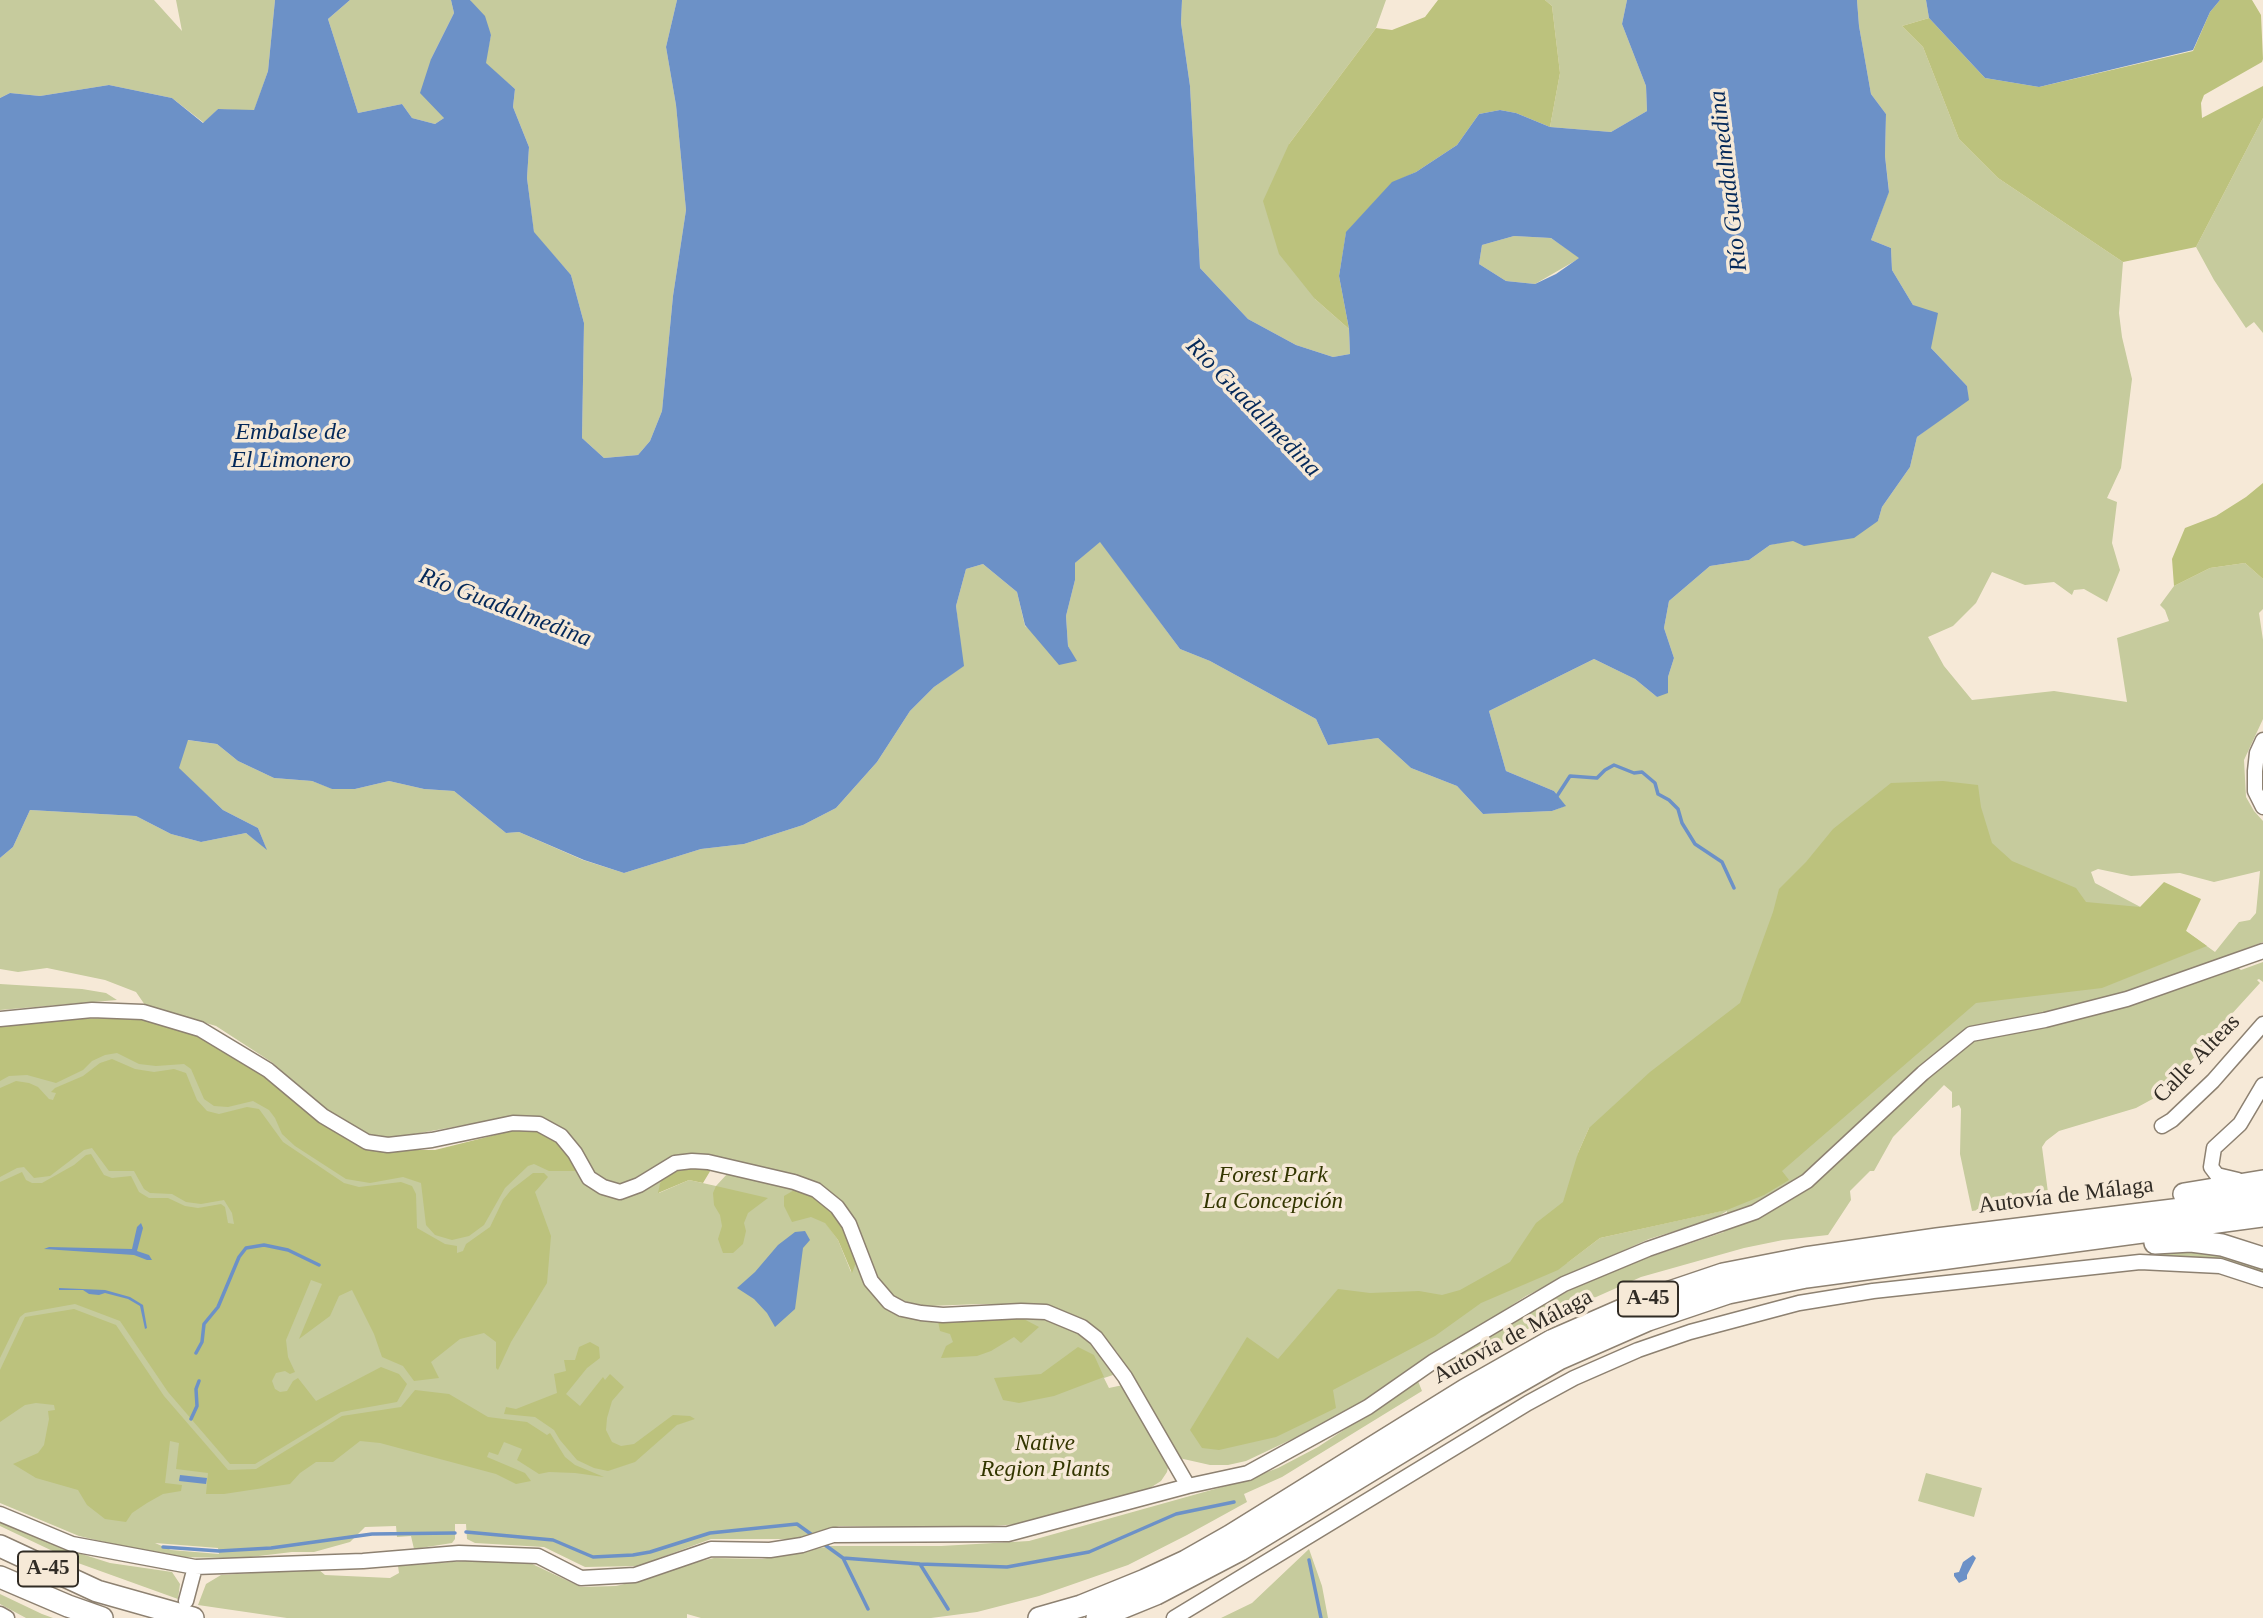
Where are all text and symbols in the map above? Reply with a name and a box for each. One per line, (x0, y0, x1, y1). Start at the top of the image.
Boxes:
water label: Río Guadalmedina (1704, 89, 1754, 273)
water label: Río Guadalmedina (1179, 333, 1327, 483)
water label: Embalse de El Limonero (231, 419, 351, 475)
water label: Río Guadalmedina (415, 562, 595, 654)
street label: Calle Alteas (2148, 1009, 2246, 1109)
park label: Forest Park La Concepción (1203, 1162, 1343, 1216)
street label: Autovía de Málaga (1977, 1172, 2155, 1220)
road number: A-45 (1618, 1282, 1678, 1316)
street label: Autovía de Málaga (1429, 1283, 1597, 1391)
park label: Native Region Plants (980, 1430, 1110, 1484)
road number: A-45 (18, 1552, 78, 1586)

